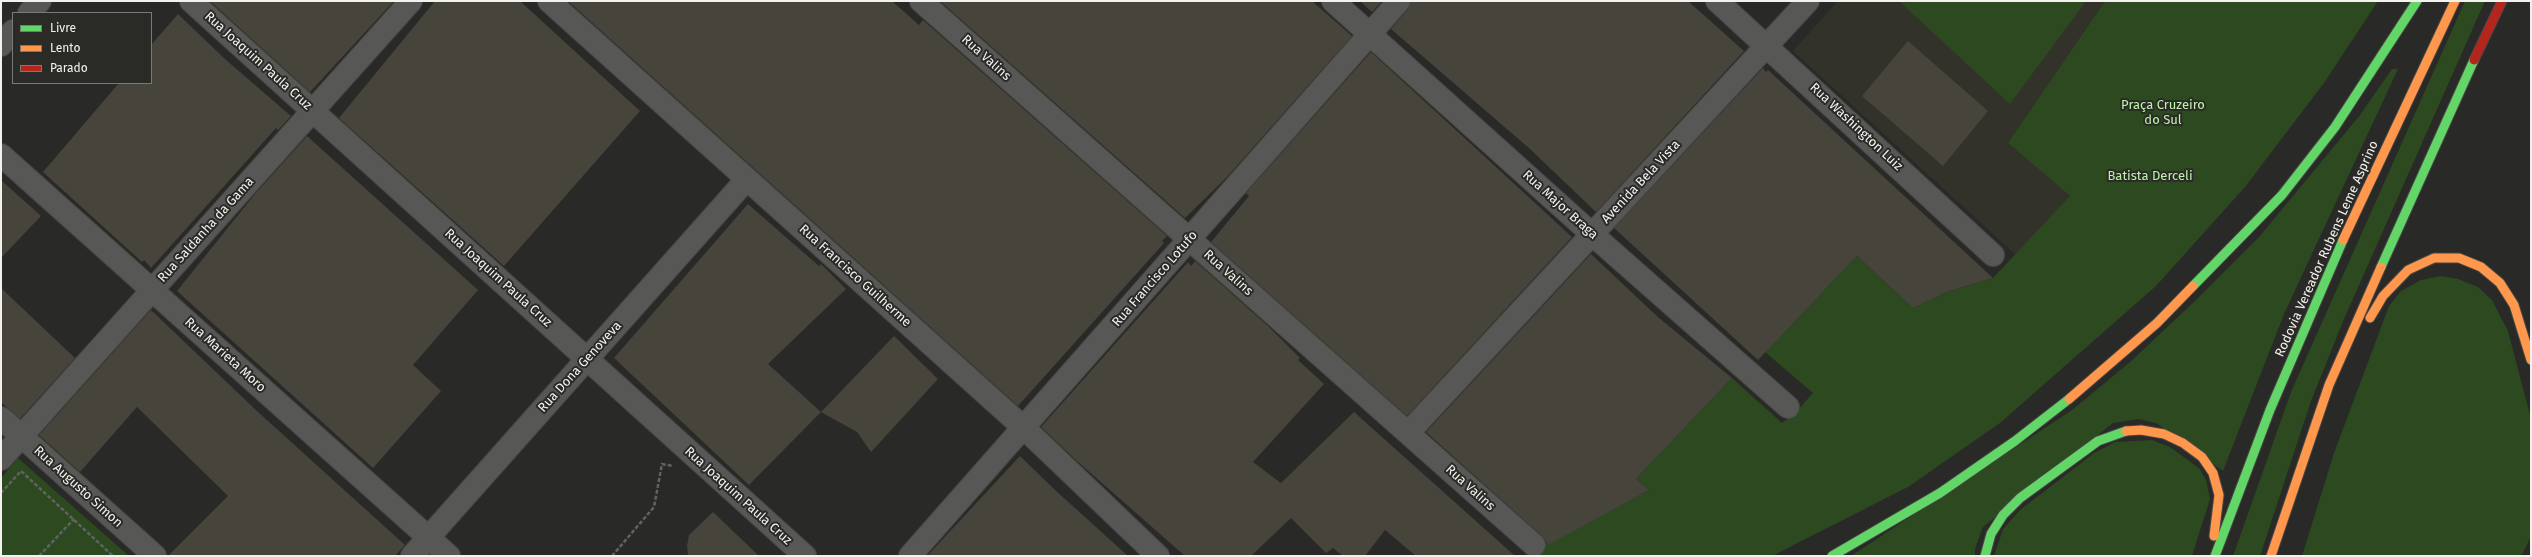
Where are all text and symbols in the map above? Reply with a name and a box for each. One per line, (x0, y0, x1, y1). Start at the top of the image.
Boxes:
street label: Rua Joaquim Paula Cruz (201, 9, 315, 113)
legend (12, 12, 152, 84)
text: Livre (50, 21, 76, 35)
street label: Rua Valins (958, 32, 1014, 84)
text: Lento (50, 41, 80, 55)
text: Parado (50, 61, 88, 75)
street label: Rua Washington Luiz (1806, 80, 1906, 174)
park label: Praça Cruzeiro do Sul (2121, 97, 2205, 128)
street label: Avenida Bela Vista (1598, 137, 1684, 227)
street label: Rodovia Vereador Rubens Leme Asprino (2272, 138, 2382, 360)
street label: Rua Major Braga (1519, 167, 1601, 243)
park label: Batista Derceli (2107, 168, 2193, 184)
street label: Rua Saldanha da Gama (155, 174, 257, 286)
street label: Rua Francisco Guilherme (796, 222, 914, 330)
street label: Rua Joaquim Paula Cruz (441, 226, 555, 330)
street label: Rua Francisco Lotufo (1109, 228, 1201, 330)
street label: Rua Valins (1200, 247, 1256, 299)
street label: Rua Marieta Moro (181, 314, 269, 396)
street label: Rua Dona Genoveva (535, 318, 625, 416)
street label: Rua Augusto Simon (30, 443, 126, 531)
street label: Rua Joaquim Paula Cruz (681, 444, 795, 548)
street label: Rua Valins (1442, 462, 1498, 514)

